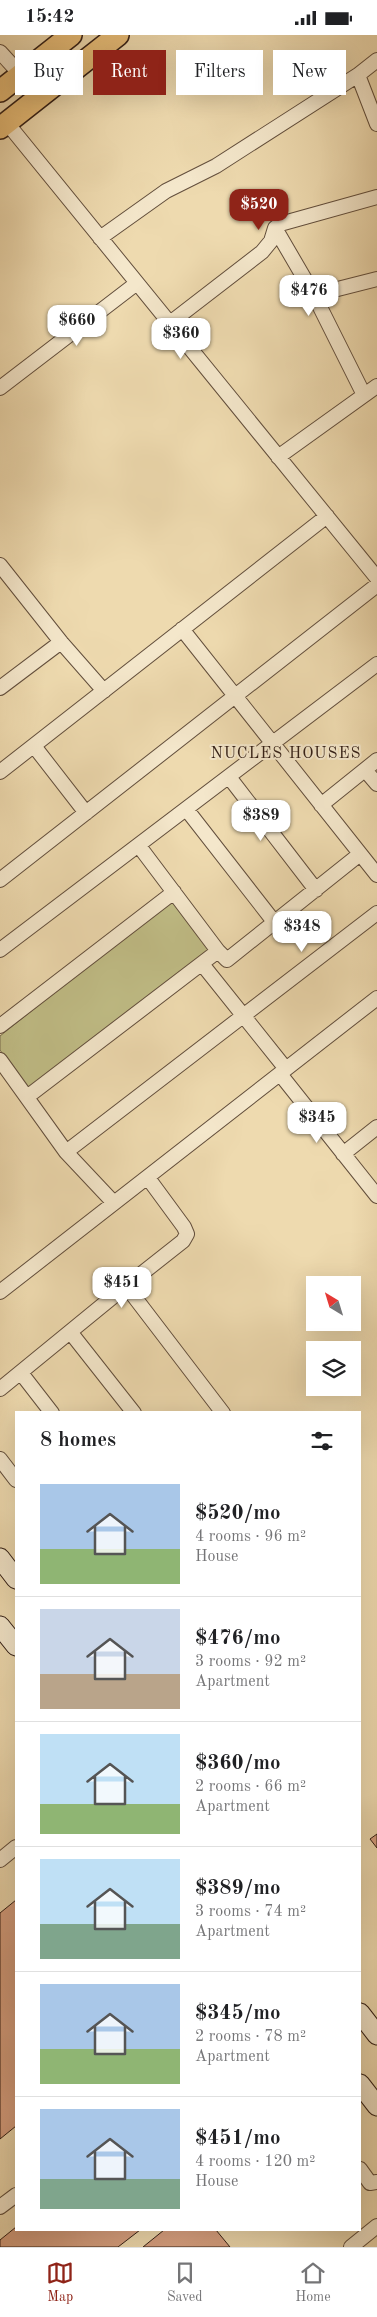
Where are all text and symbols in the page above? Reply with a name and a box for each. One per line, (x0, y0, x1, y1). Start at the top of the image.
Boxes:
text: 15:42 (25, 8, 74, 27)
chip: Buy (15, 50, 83, 95)
chip: Rent (93, 50, 166, 95)
chip: Filters (176, 50, 263, 95)
chip: New (273, 50, 346, 95)
pin: $520 (229, 189, 289, 231)
text: $520 (240, 197, 278, 213)
pin: $476 (279, 275, 339, 317)
text: $476 (290, 283, 328, 299)
pin: $660 (47, 305, 107, 347)
text: $660 (58, 313, 96, 329)
pin: $360 (151, 317, 211, 360)
text: $360 (162, 326, 200, 342)
district label: NUCLES HOUSES (211, 746, 361, 762)
pin: $389 (231, 799, 291, 842)
text: $389 (242, 808, 280, 824)
pin: $348 (272, 911, 332, 953)
text: $348 (283, 919, 321, 935)
pin: $345 (287, 1101, 347, 1144)
text: $345 (298, 1110, 336, 1126)
pin: $451 (92, 1267, 152, 1309)
text: $451 (103, 1275, 141, 1291)
north arrow (306, 1276, 361, 1331)
map controls (306, 1276, 361, 1396)
button: layers (306, 1341, 361, 1396)
icon: filters (308, 1427, 336, 1455)
text: 8 homes (40, 1430, 116, 1451)
text: $520/mo (195, 1503, 281, 1524)
icon: home (80, 1504, 140, 1564)
text: 4 rooms · 96 m² (195, 1529, 306, 1545)
text: House (195, 1549, 238, 1565)
text: $476/mo (195, 1628, 281, 1649)
icon: home (80, 1629, 140, 1689)
text: 3 rooms · 92 m² (195, 1654, 306, 1670)
text: Apartment (195, 1674, 270, 1690)
text: $360/mo (195, 1753, 281, 1774)
icon: home (80, 1754, 140, 1814)
text: 2 rooms · 66 m² (195, 1779, 306, 1795)
text: Apartment (195, 1799, 270, 1815)
text: $389/mo (195, 1878, 281, 1899)
icon: home (80, 1879, 140, 1939)
text: 3 rooms · 74 m² (195, 1904, 306, 1920)
text: Apartment (195, 1924, 270, 1940)
text: $345/mo (195, 2003, 281, 2024)
icon: home (80, 2004, 140, 2064)
text: 2 rooms · 78 m² (195, 2029, 306, 2045)
text: Apartment (195, 2049, 270, 2065)
text: $451/mo (195, 2128, 281, 2149)
icon: home (80, 2129, 140, 2189)
text: 4 rooms · 120 m² (195, 2154, 315, 2170)
text: House (195, 2174, 238, 2190)
tab: Map (46, 2259, 74, 2306)
tab: Saved (167, 2259, 203, 2306)
tab: Home (295, 2259, 331, 2306)

